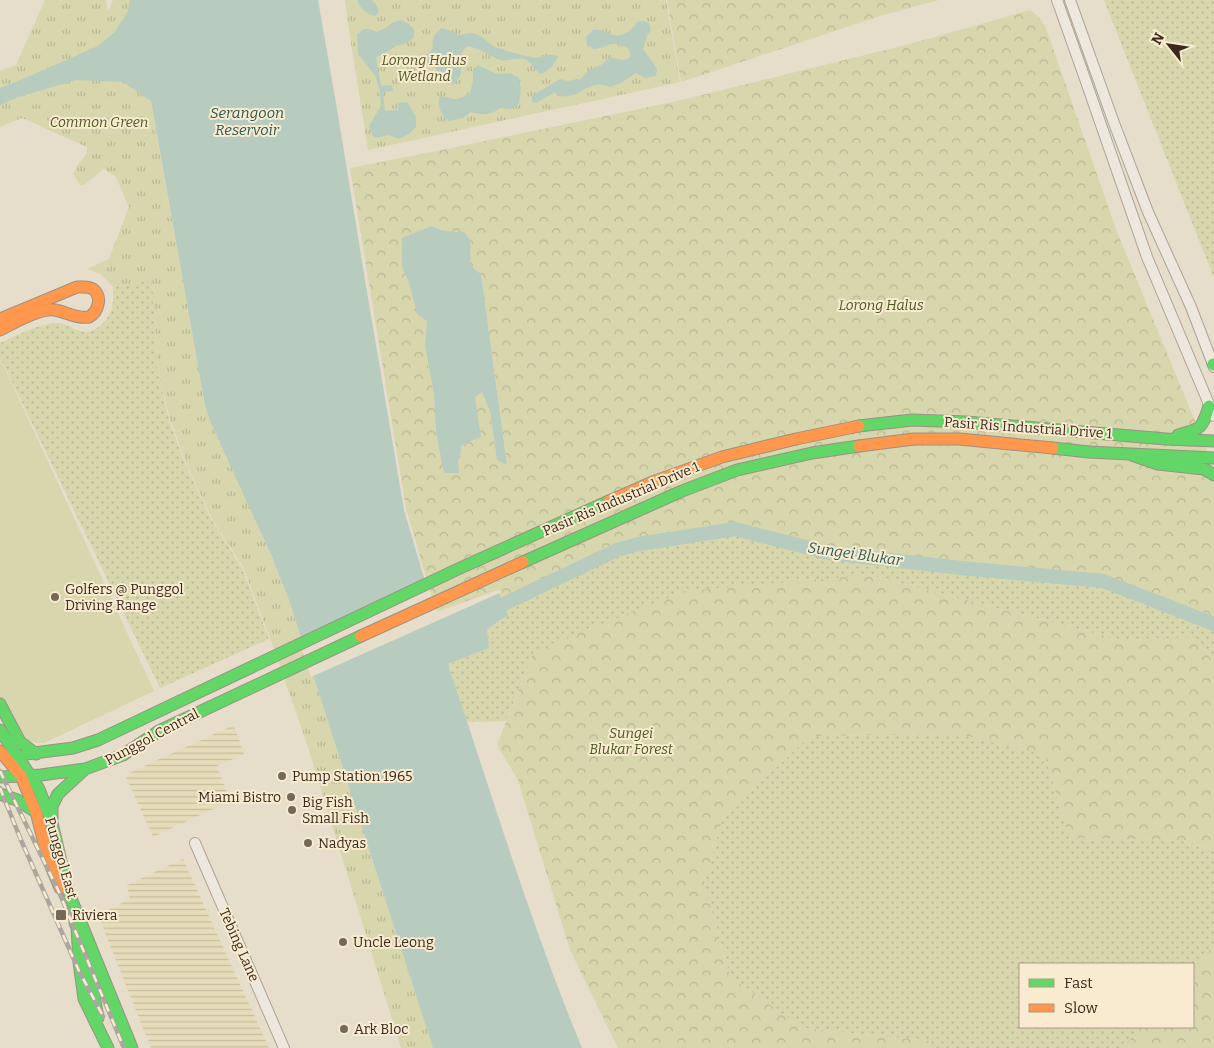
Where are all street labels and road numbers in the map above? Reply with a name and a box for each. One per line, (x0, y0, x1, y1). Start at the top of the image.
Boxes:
street label: Pasir Ris Industrial Drive 1 (944, 414, 1113, 442)
street label: Pasir Ris Industrial Drive 1 (540, 458, 702, 540)
street label: Punggol Central (102, 705, 202, 769)
street label: Punggol East (41, 815, 81, 901)
street label: Tebing Lane (215, 906, 263, 984)

